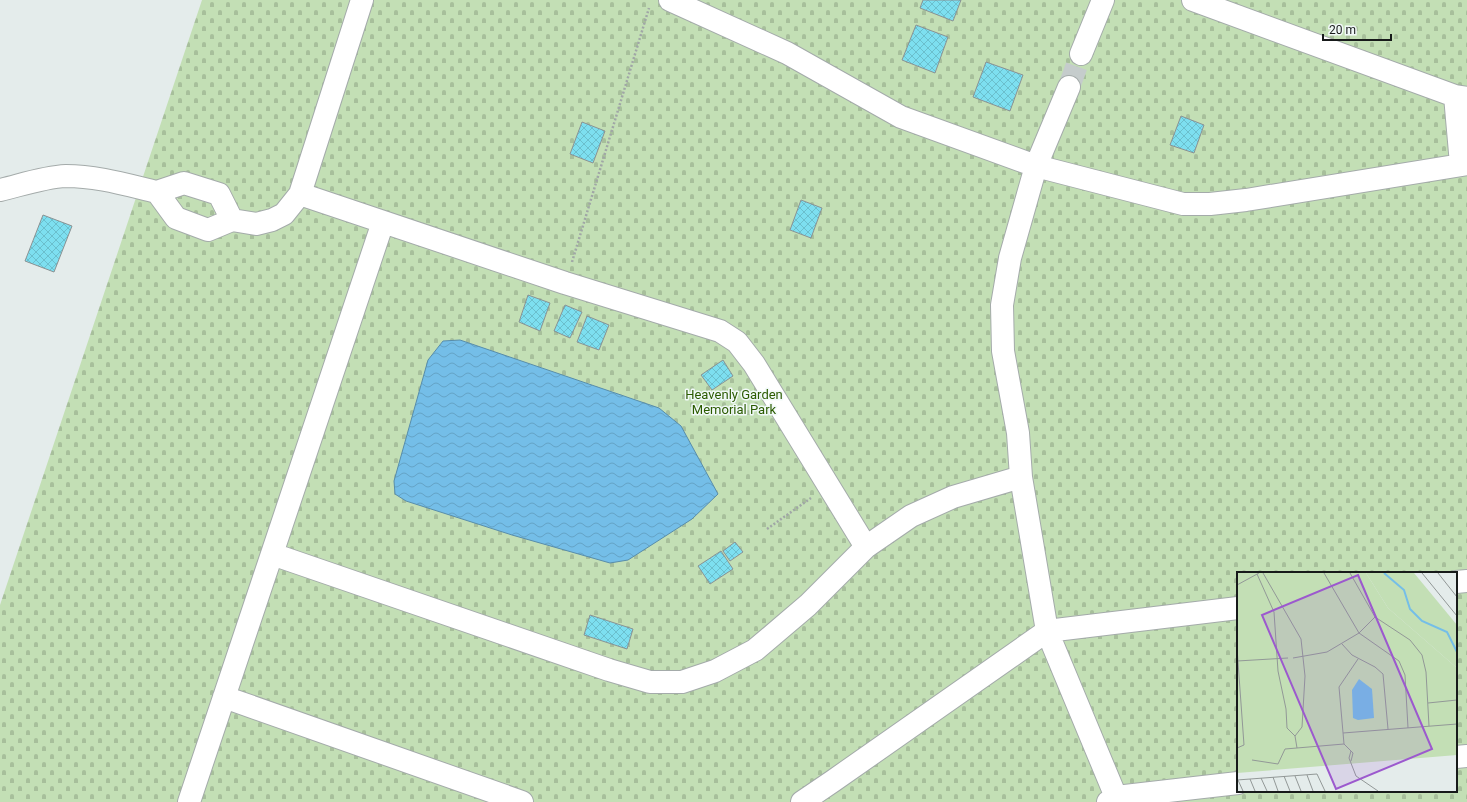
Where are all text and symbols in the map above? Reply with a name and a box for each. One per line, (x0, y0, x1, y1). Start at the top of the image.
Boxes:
scale bar (1323, 16, 1391, 42)
text: 20 m (1329, 23, 1356, 37)
park label: Heavenly Garden Memorial Park (685, 387, 783, 417)
inset map (1237, 572, 1457, 792)

